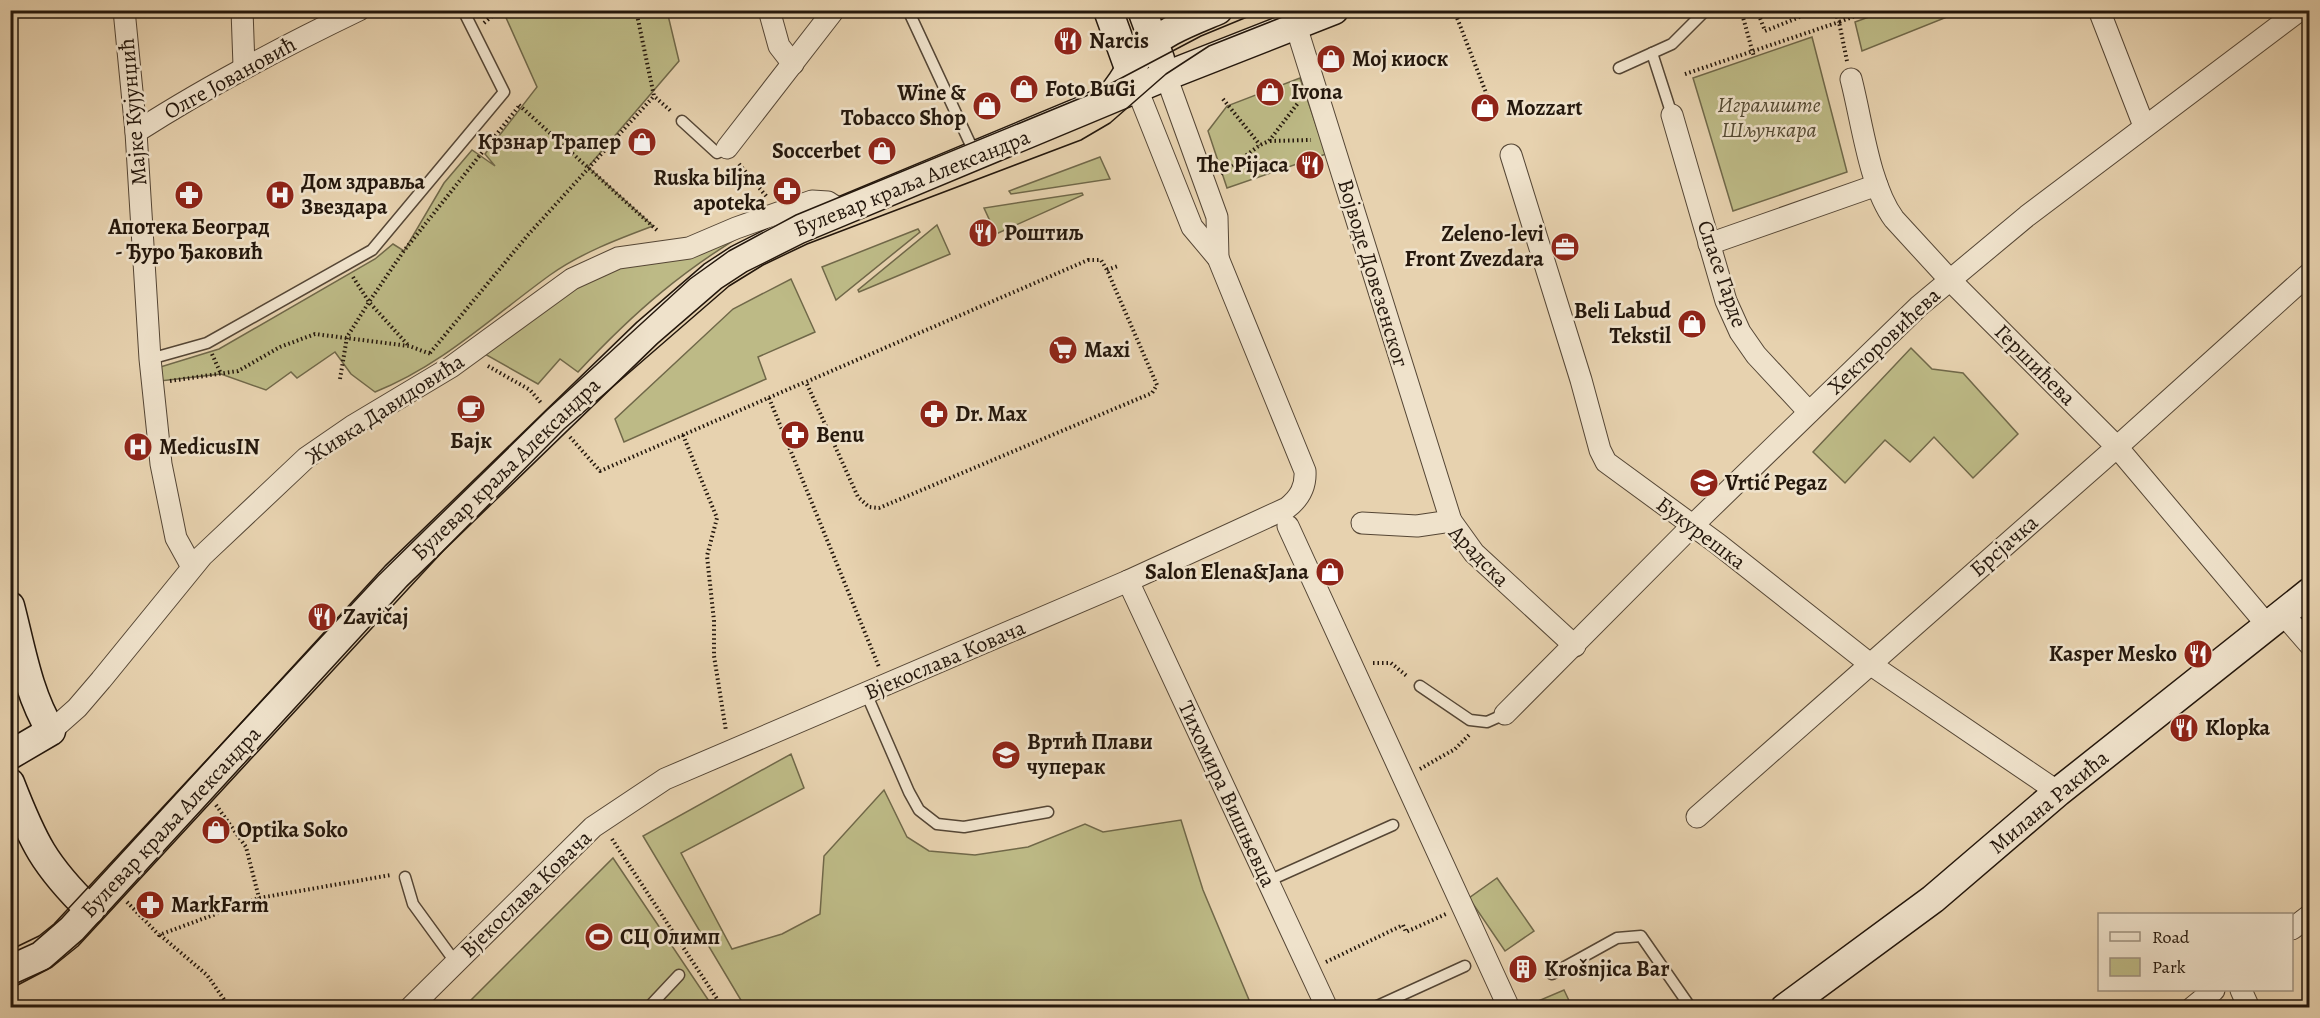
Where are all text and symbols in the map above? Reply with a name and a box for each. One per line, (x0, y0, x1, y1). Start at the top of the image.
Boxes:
restaurant icon: Narcis (1052, 25, 1084, 57)
place label: Narcis (1089, 26, 1149, 56)
street label: Олге Јовановић (159, 29, 302, 127)
street label: Мајке Кујунџић (112, 37, 154, 187)
shop icon: Мој киоск (1315, 43, 1347, 75)
place label: Мој киоск (1352, 44, 1449, 74)
shop icon: Foto BuGi (1008, 73, 1040, 105)
place label: Foto BuGi (1045, 74, 1136, 104)
shop icon: Ivona (1254, 76, 1286, 108)
place label: Ivona (1291, 77, 1343, 107)
place label: Wine & Tobacco Shop (841, 78, 966, 133)
shop icon: Wine & Tobacco Shop (971, 90, 1003, 122)
park label: Игралиште Шљункара (1717, 90, 1821, 145)
shop icon: Mozzart (1469, 92, 1501, 124)
place label: Mozzart (1506, 93, 1583, 123)
street label: Булевар краља Александра (790, 122, 1035, 244)
shop icon: Крзнар Трапер (626, 126, 658, 158)
place label: Крзнар Трапер (478, 127, 621, 157)
shop icon: Soccerbet (866, 135, 898, 167)
place label: Soccerbet (772, 136, 862, 166)
restaurant icon: The Pijaca (1294, 149, 1326, 181)
place label: The Pijaca (1197, 150, 1289, 180)
place label: Ruska biljna apoteka (653, 163, 766, 218)
place label: Дом здравља Звездара (301, 167, 426, 222)
pharmacy icon: Ruska biljna apoteka (771, 175, 803, 207)
street label: Војводе Довезенског (1330, 175, 1416, 371)
pharmacy icon: Апотека Београд - Ђуро Ђаковић (173, 179, 205, 211)
hospital icon: Дом здравља Звездара (264, 179, 296, 211)
place label: Апотека Београд - Ђуро Ђаковић (107, 212, 270, 267)
street label: Спасе Гарде (1690, 216, 1754, 332)
restaurant icon: Роштиљ (967, 217, 999, 249)
place label: Роштиљ (1004, 218, 1083, 248)
place label: Zeleno-levi Front Zvezdara (1405, 219, 1544, 274)
office icon: Zeleno-levi Front Zvezdara (1549, 231, 1581, 263)
street label: Хекторовићева (1821, 280, 1948, 401)
place label: Beli Labud Tekstil (1574, 296, 1671, 351)
shop icon: Beli Labud Tekstil (1676, 308, 1708, 340)
street label: Гершићева (1988, 318, 2083, 413)
supermarket icon: Maxi (1047, 334, 1079, 366)
place label: Maxi (1084, 335, 1130, 365)
street label: Живка Давидовића (300, 346, 471, 472)
street label: Булевар краља Александра (405, 370, 608, 567)
cafe icon: Бајк (455, 393, 487, 425)
pharmacy icon: Dr. Max (918, 398, 950, 430)
place label: Dr. Max (955, 399, 1027, 429)
pharmacy icon: Benu (779, 419, 811, 451)
place label: Benu (816, 420, 865, 450)
place label: Бајк (450, 426, 492, 456)
hospital icon: MedicusIN (122, 431, 154, 463)
place label: MedicusIN (159, 432, 260, 462)
school or university icon: Vrtić Pegaz (1688, 467, 1720, 499)
place label: Vrtić Pegaz (1724, 468, 1827, 498)
street label: Букурешка (1650, 489, 1753, 577)
street label: Брсјачка (1963, 507, 2045, 584)
street label: Арадска (1441, 518, 1517, 594)
shop icon: Salon Elena&Jana (1314, 556, 1346, 588)
place label: Salon Elena&Jana (1145, 557, 1309, 587)
restaurant icon: Zavičaj (306, 601, 338, 633)
place label: Zavičaj (343, 602, 409, 632)
street label: Вјекослава Ковача (860, 612, 1031, 707)
restaurant icon: Kasper Mesko (2182, 638, 2214, 670)
place label: Kasper Mesko (2049, 639, 2177, 669)
street label: Тихомира Вишњевца (1171, 696, 1284, 893)
restaurant icon: Klopka (2168, 712, 2200, 744)
place label: Klopka (2205, 713, 2270, 743)
street label: Булевар краља Александра (74, 719, 268, 924)
place label: Вртић Плави чуперак (1027, 727, 1153, 782)
school or university icon: Вртић Плави чуперак (990, 739, 1022, 771)
street label: Милана Ракића (1983, 742, 2116, 861)
shop icon: Optika Soko (200, 814, 232, 846)
place label: Optika Soko (237, 815, 348, 845)
street label: Вјекослава Ковача (454, 823, 599, 965)
pharmacy icon: MarkFarm (134, 889, 166, 921)
place label: MarkFarm (171, 890, 269, 920)
legend (2098, 913, 2293, 991)
sports icon: СЦ Олимп (583, 921, 615, 953)
place label: СЦ Олимп (620, 922, 720, 952)
text: Road (2152, 925, 2190, 949)
building icon: Krošnjica Bar (1507, 953, 1539, 985)
place label: Krošnjica Bar (1544, 954, 1669, 984)
text: Park (2152, 955, 2186, 979)

